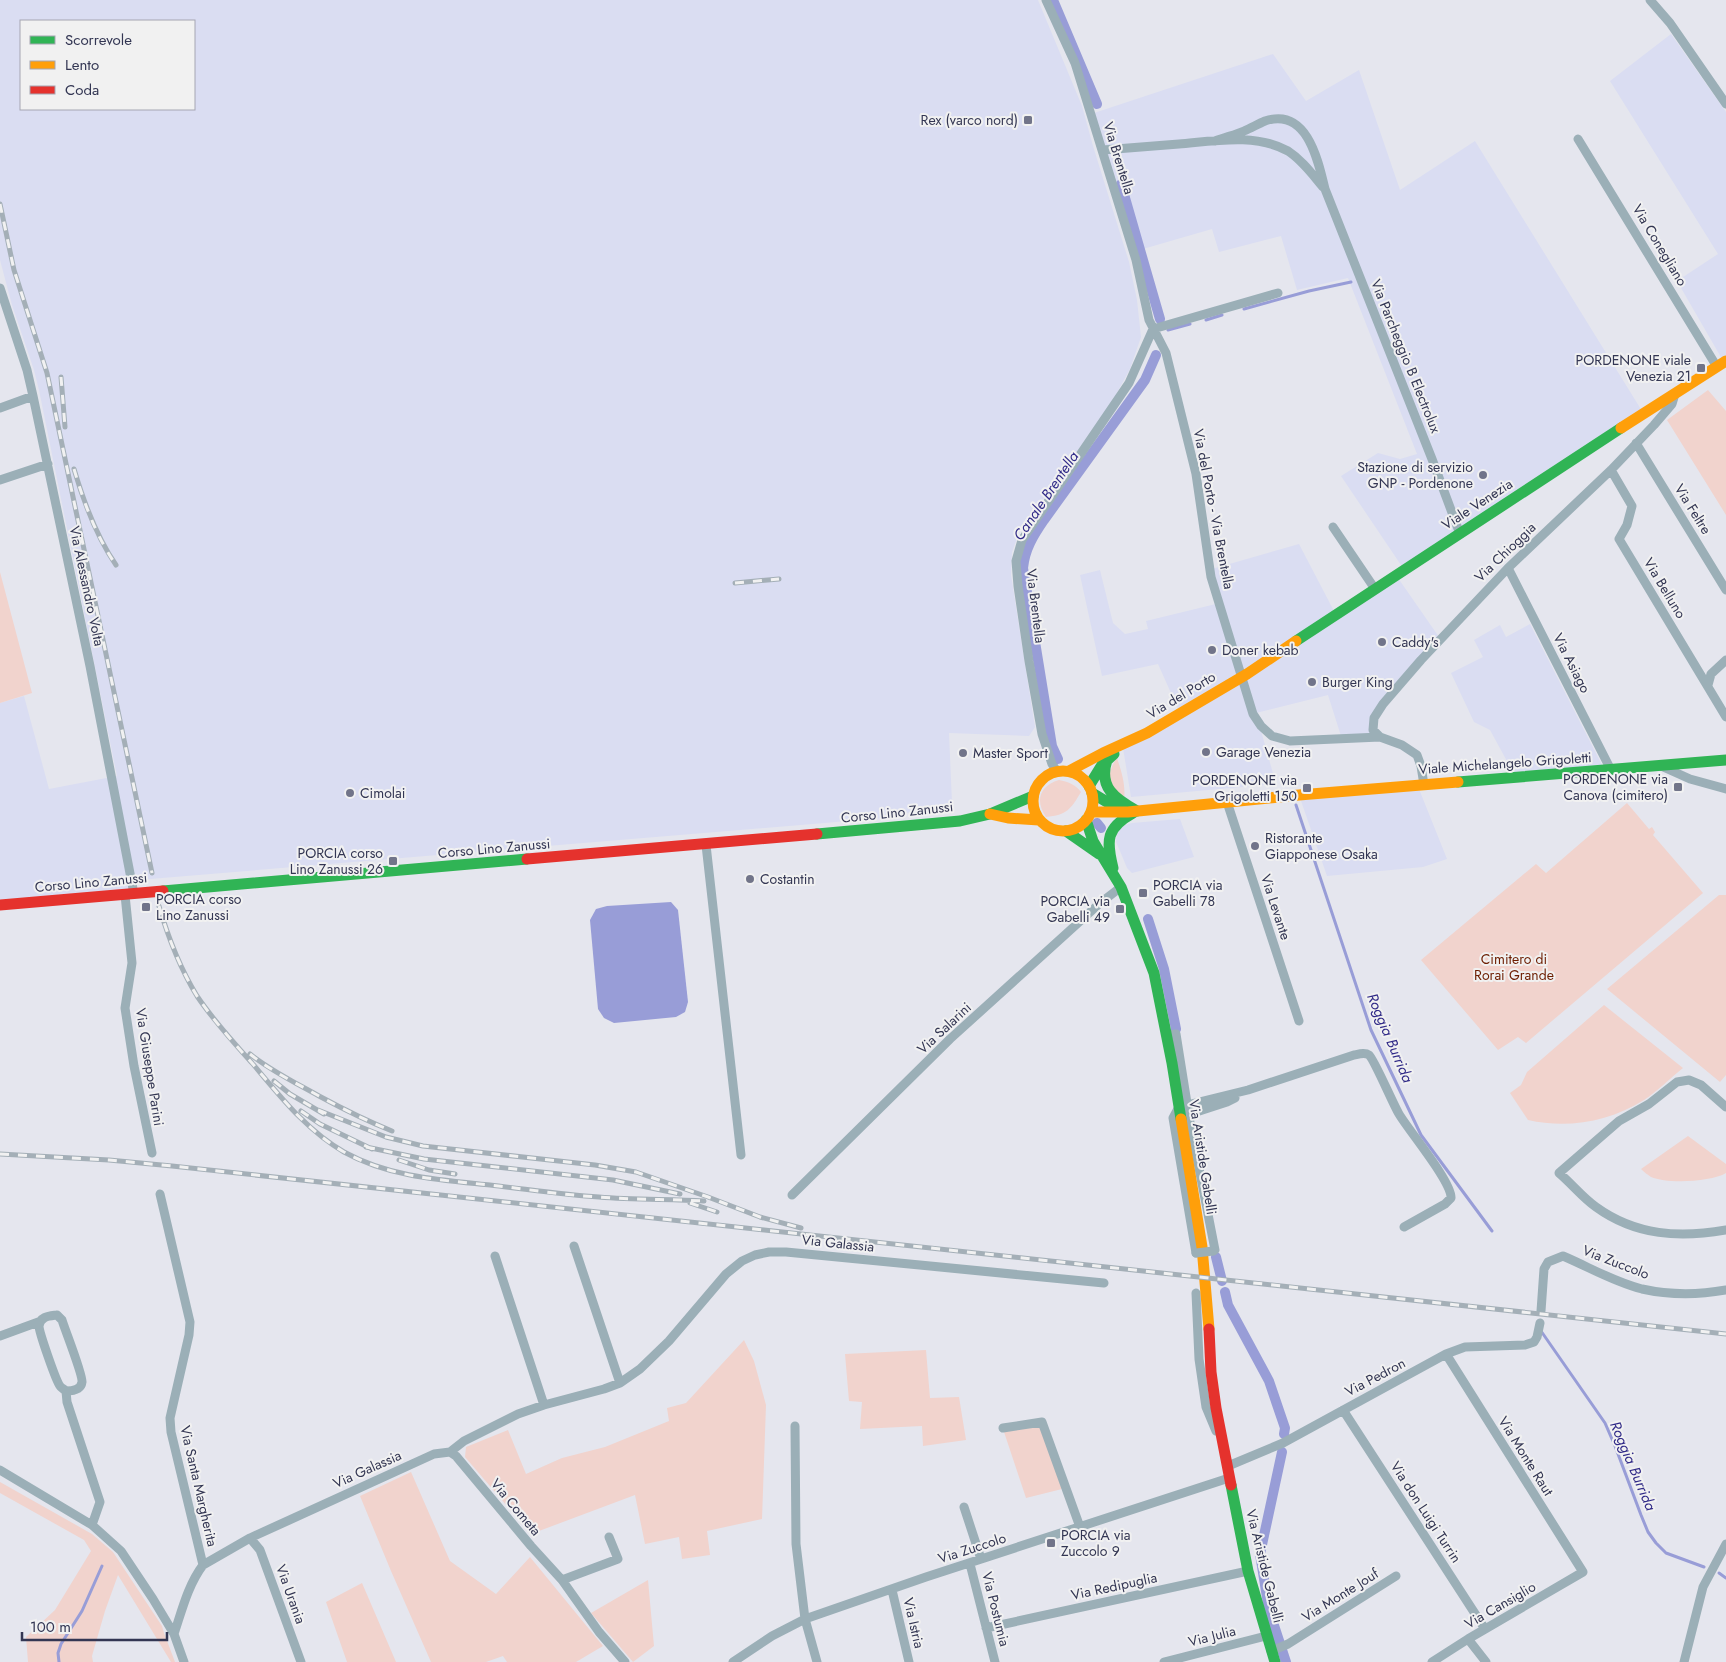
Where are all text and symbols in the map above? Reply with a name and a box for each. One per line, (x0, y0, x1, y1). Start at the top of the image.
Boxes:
legend (20, 20, 195, 110)
text: Scorrevole (65, 29, 132, 51)
text: Lento (65, 54, 99, 76)
text: Coda (65, 79, 99, 101)
place label: Rex (varco nord) (921, 110, 1018, 130)
marker: Rex (varco nord) (1022, 114, 1034, 126)
street label: Via Brentella (1099, 119, 1139, 197)
street label: Via Conegliano (1628, 200, 1692, 290)
street label: Via Parcheggio B Electrolux (1366, 276, 1446, 436)
place label: PORDENONE viale Venezia 21 (1576, 350, 1691, 386)
marker: PORDENONE viale Venezia 21 (1695, 362, 1707, 374)
street label: Via del Porto - Via Brentella (1189, 427, 1239, 591)
water label: Canale Brentella (1008, 446, 1084, 545)
place label: Stazione di servizio GNP - Pordenone (1357, 457, 1473, 493)
marker: Stazione di servizio GNP - Pordenone (1477, 469, 1489, 481)
street label: Viale Venezia (1438, 474, 1516, 534)
street label: Via Feltre (1670, 480, 1716, 538)
street label: Via Chioggia (1470, 518, 1540, 586)
street label: Via Alessandro Volta (64, 524, 110, 648)
street label: Via Belluno (1639, 554, 1691, 622)
street label: Via Brentella (1022, 568, 1050, 644)
street label: Via Asiago (1548, 630, 1596, 697)
place label: Caddy's (1392, 632, 1439, 652)
marker: Caddy's (1376, 636, 1388, 648)
place label: Doner kebab (1222, 640, 1299, 660)
marker: Doner kebab (1206, 644, 1218, 656)
street label: Via del Porto (1143, 666, 1220, 723)
place label: Burger King (1322, 672, 1393, 692)
marker: Burger King (1306, 676, 1318, 688)
place label: Garage Venezia (1216, 742, 1311, 762)
place label: Master Sport (973, 743, 1048, 763)
marker: Garage Venezia (1200, 746, 1212, 758)
marker: Master Sport (957, 747, 969, 759)
street label: Viale Michelangelo Grigoletti (1418, 747, 1592, 779)
place label: PORDENONE via Canova (cimitero) (1563, 769, 1668, 805)
place label: PORDENONE via Grigoletti 150 (1192, 770, 1297, 806)
marker: PORDENONE via Canova (cimitero) (1672, 781, 1684, 793)
marker: PORDENONE via Grigoletti 150 (1301, 782, 1313, 794)
place label: Cimolai (360, 783, 405, 803)
marker: Cimolai (344, 787, 356, 799)
street label: Corso Lino Zanussi (840, 796, 954, 828)
place label: Ristorante Giapponese Osaka (1265, 828, 1378, 864)
street label: Corso Lino Zanussi (437, 833, 551, 863)
marker: Ristorante Giapponese Osaka (1249, 840, 1261, 852)
place label: PORCIA corso Lino Zanussi 26 (290, 843, 383, 879)
marker: PORCIA corso Lino Zanussi 26 (387, 855, 399, 867)
street label: Corso Lino Zanussi (34, 867, 148, 897)
place label: Costantin (760, 869, 815, 889)
street label: Via Levante (1256, 872, 1296, 942)
marker: Costantin (744, 873, 756, 885)
place label: PORCIA via Gabelli 78 (1153, 875, 1223, 911)
marker: PORCIA via Gabelli 78 (1137, 887, 1149, 899)
place label: PORCIA corso Lino Zanussi (156, 889, 242, 925)
place label: PORCIA via Gabelli 49 (1040, 891, 1110, 927)
marker: PORCIA corso Lino Zanussi (140, 901, 152, 913)
marker: PORCIA via Gabelli 49 (1114, 903, 1126, 915)
park label: Cimitero di Rorai Grande (1474, 949, 1554, 985)
water label: Roggia Burrida (1361, 990, 1419, 1087)
street label: Via Salarini (912, 998, 976, 1058)
street label: Via Giuseppe Parini (131, 1007, 169, 1127)
street label: Via Aristide Gabelli (1184, 1098, 1222, 1216)
street label: Via Galassia (801, 1229, 875, 1257)
street label: Via Zuccolo (1580, 1240, 1653, 1284)
street label: Via Pedron (1341, 1353, 1409, 1401)
street label: Via Monte Raut (1494, 1412, 1559, 1500)
water label: Roggia Burrida (1604, 1418, 1662, 1515)
street label: Via Santa Margherita (175, 1424, 223, 1548)
street label: Via Galassia (330, 1445, 404, 1493)
street label: Via don Luigi Turrin (1386, 1457, 1466, 1567)
street label: Via Cometa (486, 1474, 546, 1540)
street label: Via Aristide Gabelli (1241, 1507, 1289, 1625)
place label: PORCIA via Zuccolo 9 (1061, 1525, 1131, 1561)
street label: Via Zuccolo (935, 1528, 1009, 1568)
marker: PORCIA via Zuccolo 9 (1045, 1537, 1057, 1549)
street label: Via Urania (271, 1562, 311, 1626)
street label: Via Monte Jouf (1298, 1563, 1383, 1627)
street label: Via Redipuglia (1069, 1567, 1159, 1605)
street label: Via Postumia (977, 1570, 1015, 1648)
street label: Via Cansiglio (1461, 1576, 1540, 1633)
street label: Via Istria (898, 1596, 930, 1650)
scale bar (22, 1610, 168, 1642)
text: 100 m (30, 1616, 71, 1638)
street label: Via Julia (1186, 1620, 1238, 1652)

